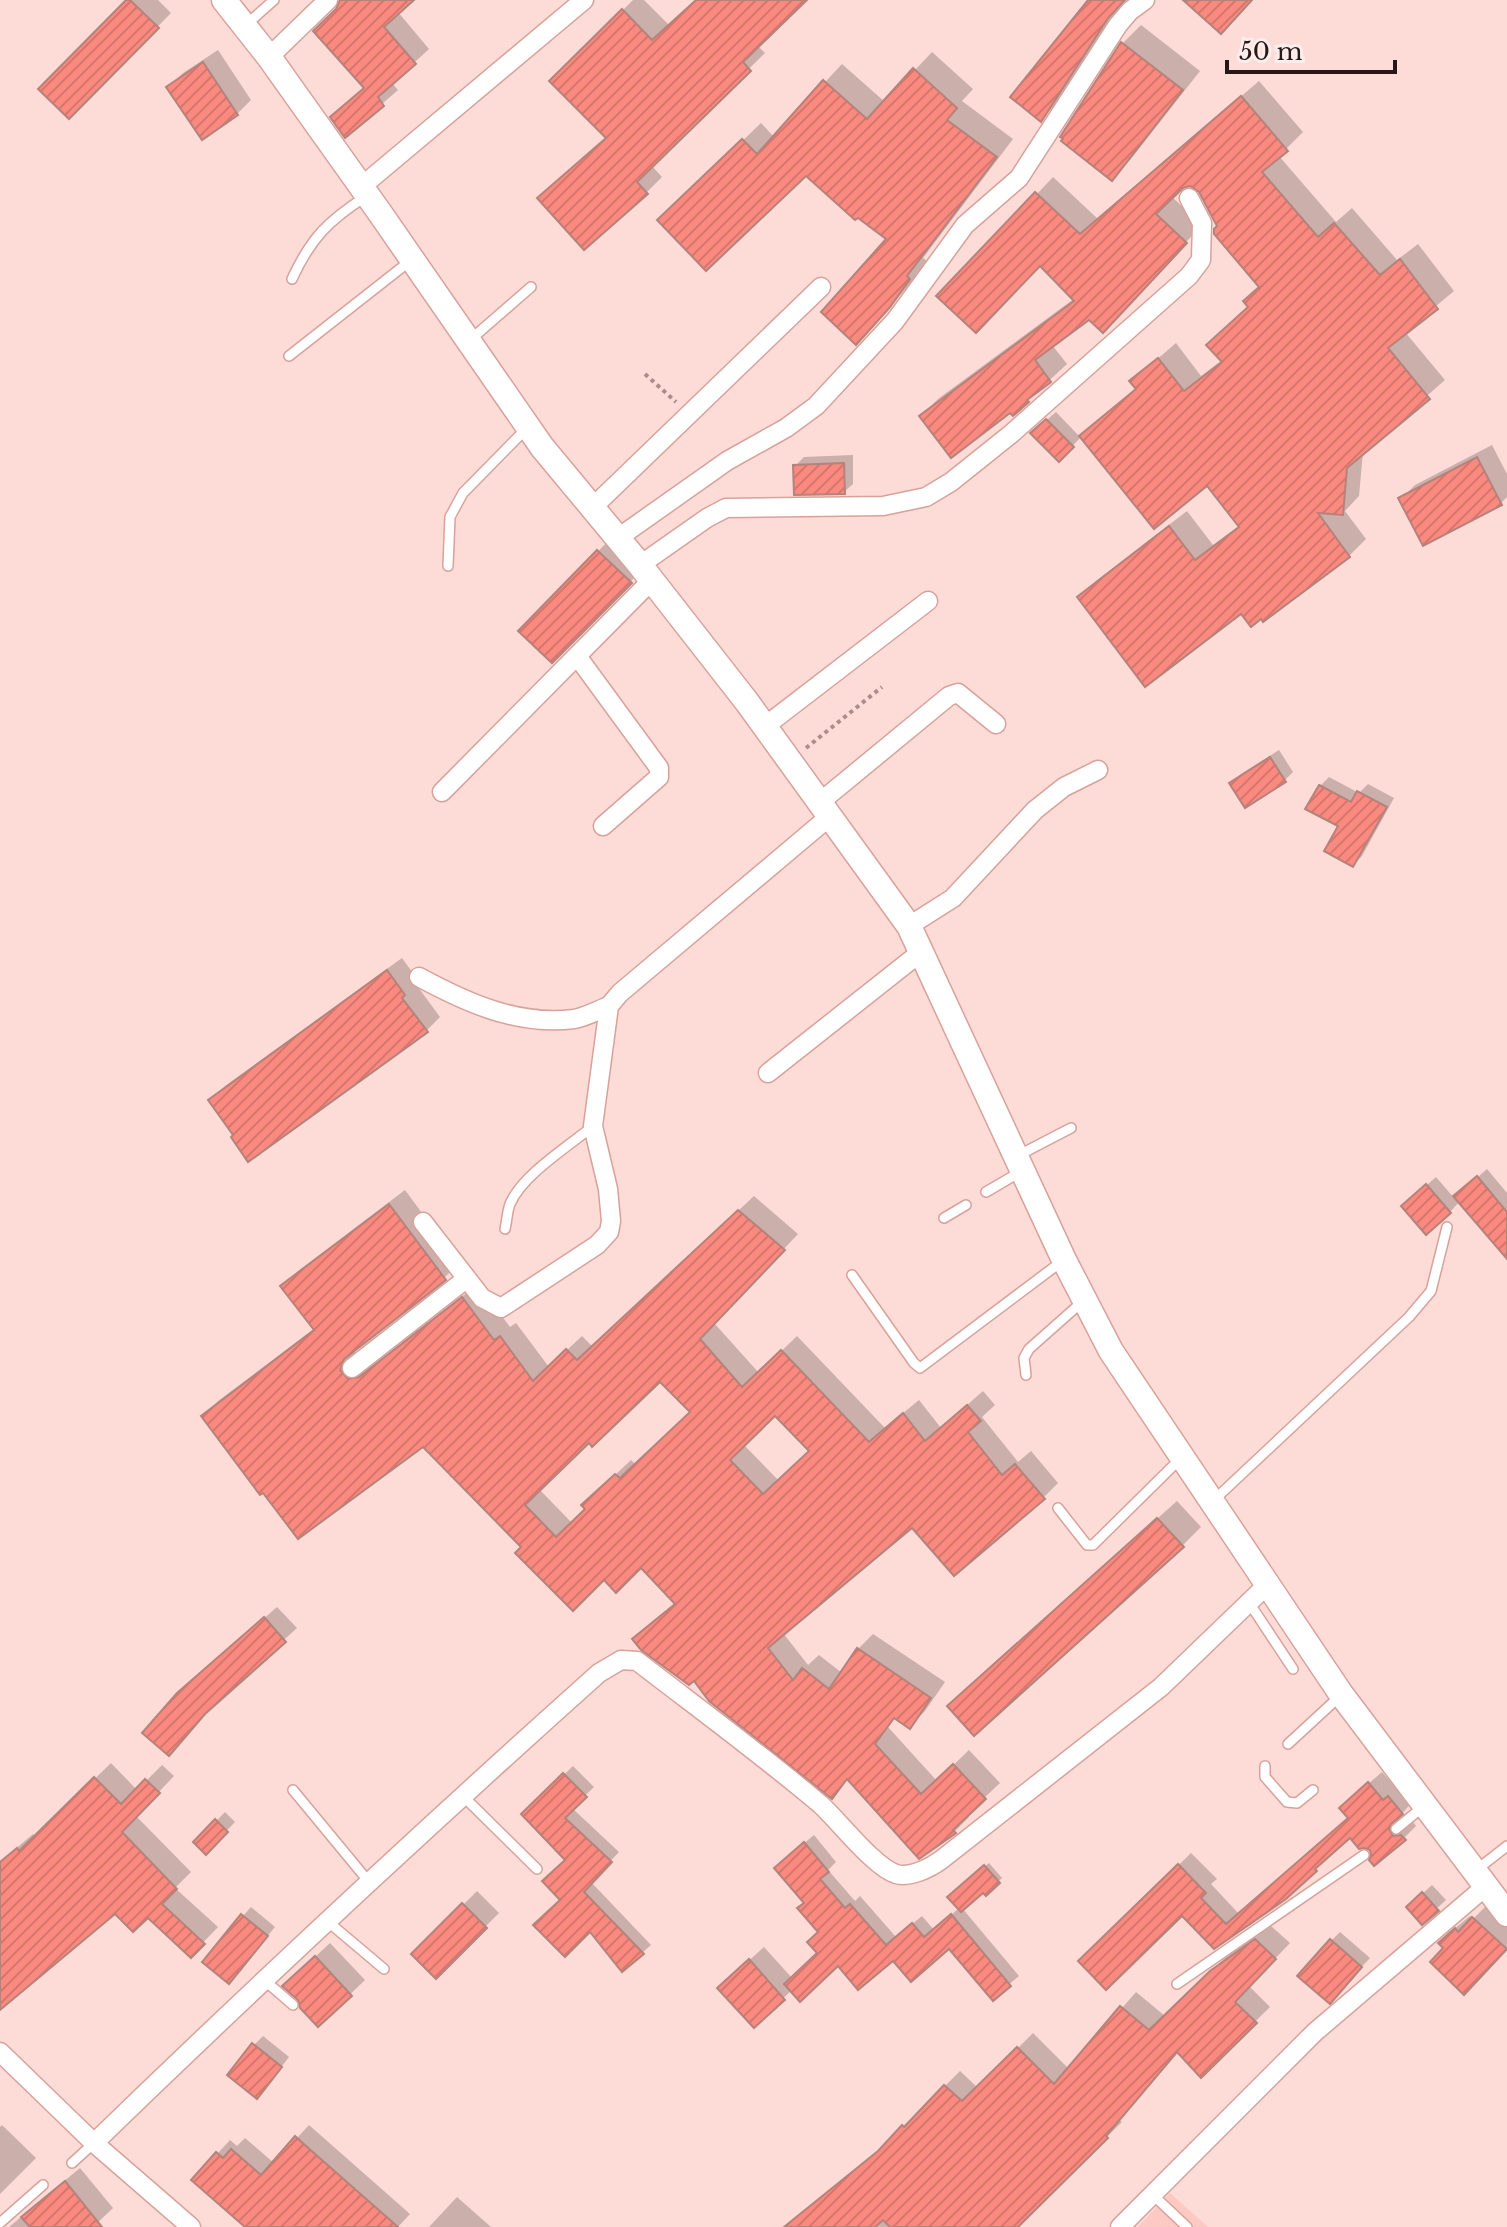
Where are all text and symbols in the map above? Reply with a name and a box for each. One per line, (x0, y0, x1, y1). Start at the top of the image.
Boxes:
scale bar (1227, 24, 1395, 74)
text: 50 m (1239, 37, 1303, 66)

